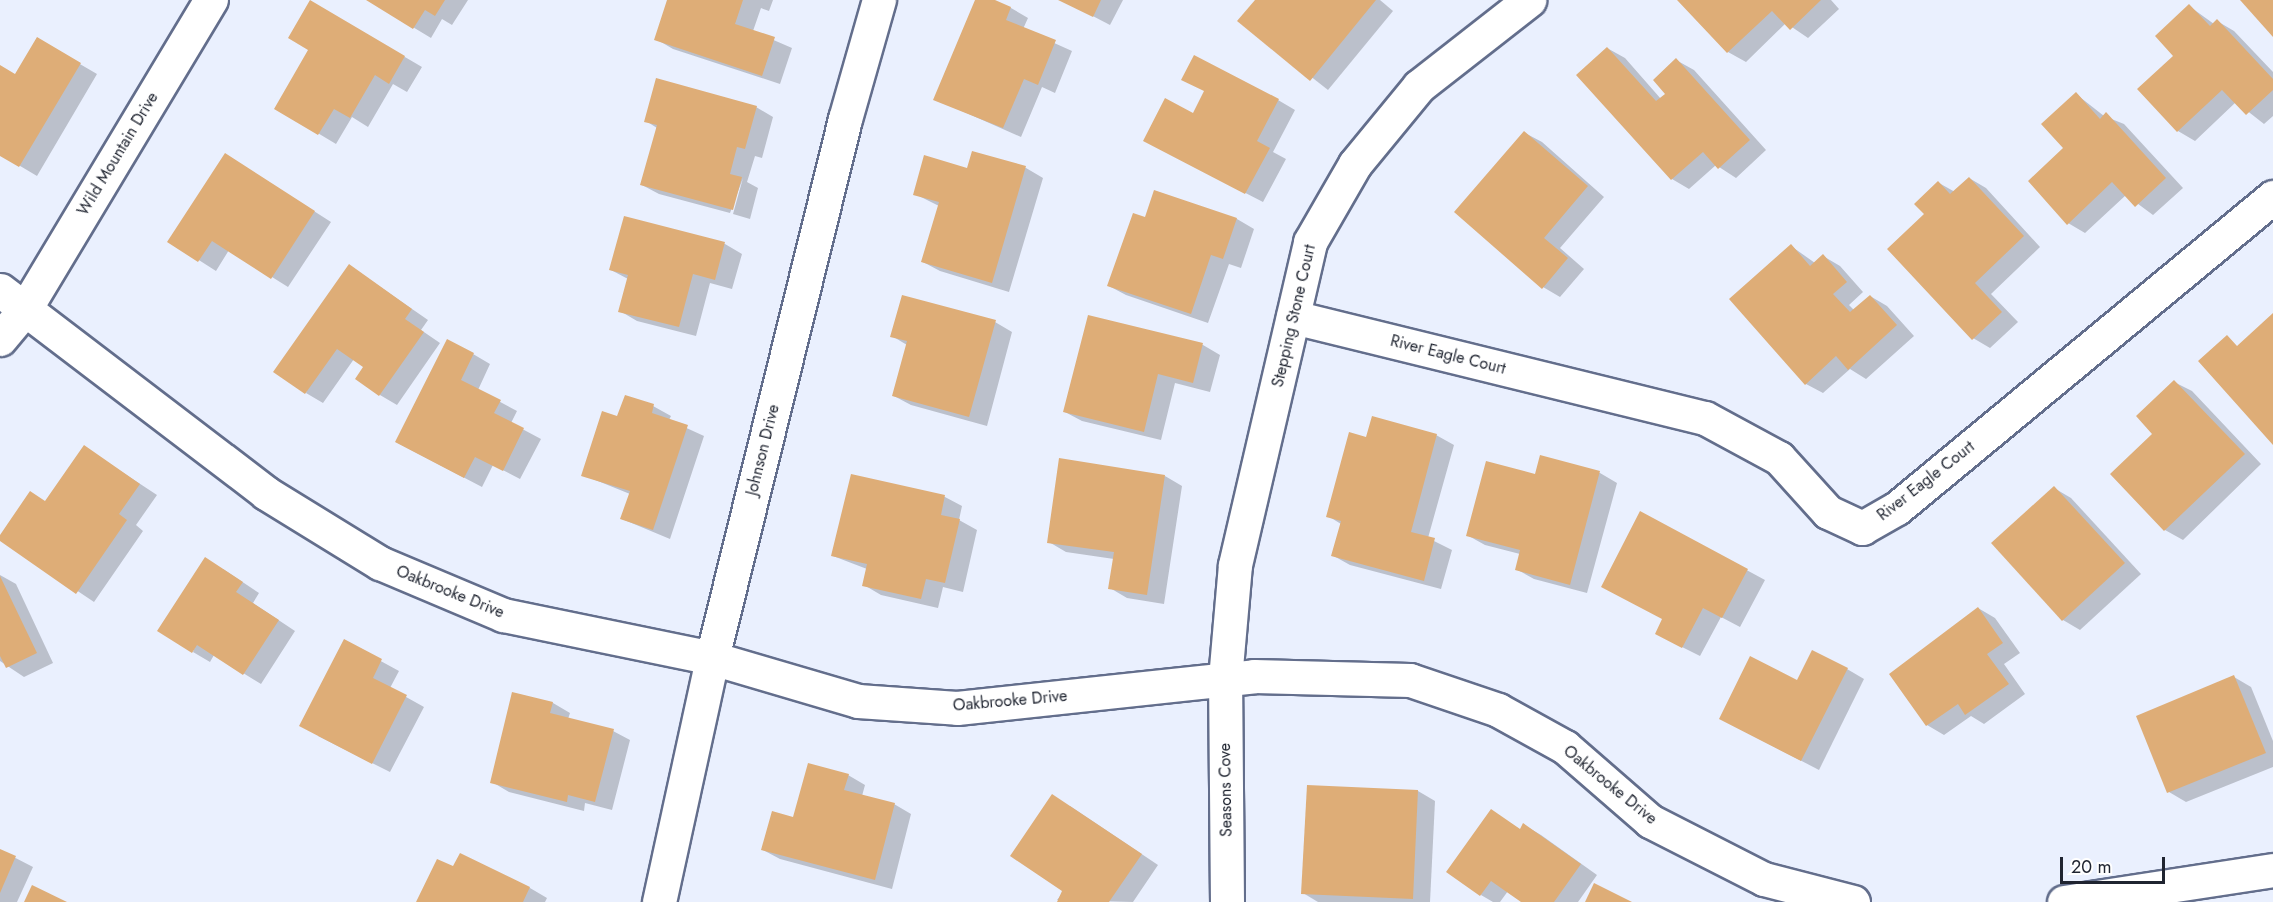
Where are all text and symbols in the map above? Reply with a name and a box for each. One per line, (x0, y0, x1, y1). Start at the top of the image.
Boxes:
street label: Wild Mountain Drive (74, 89, 162, 219)
street label: Stepping Stone Court (1268, 243, 1320, 389)
street label: River Eagle Court (1388, 331, 1508, 379)
street label: Johnson Drive (742, 402, 784, 498)
street label: River Eagle Court (1874, 437, 1978, 525)
street label: Oakbrooke Drive (393, 562, 507, 622)
street label: Oakbrooke Drive (952, 686, 1068, 716)
street label: Oakbrooke Drive (1559, 741, 1661, 829)
street label: Seasons Cove (1216, 743, 1236, 837)
scale bar (2063, 845, 2168, 883)
text: 20 m (2071, 854, 2111, 880)

